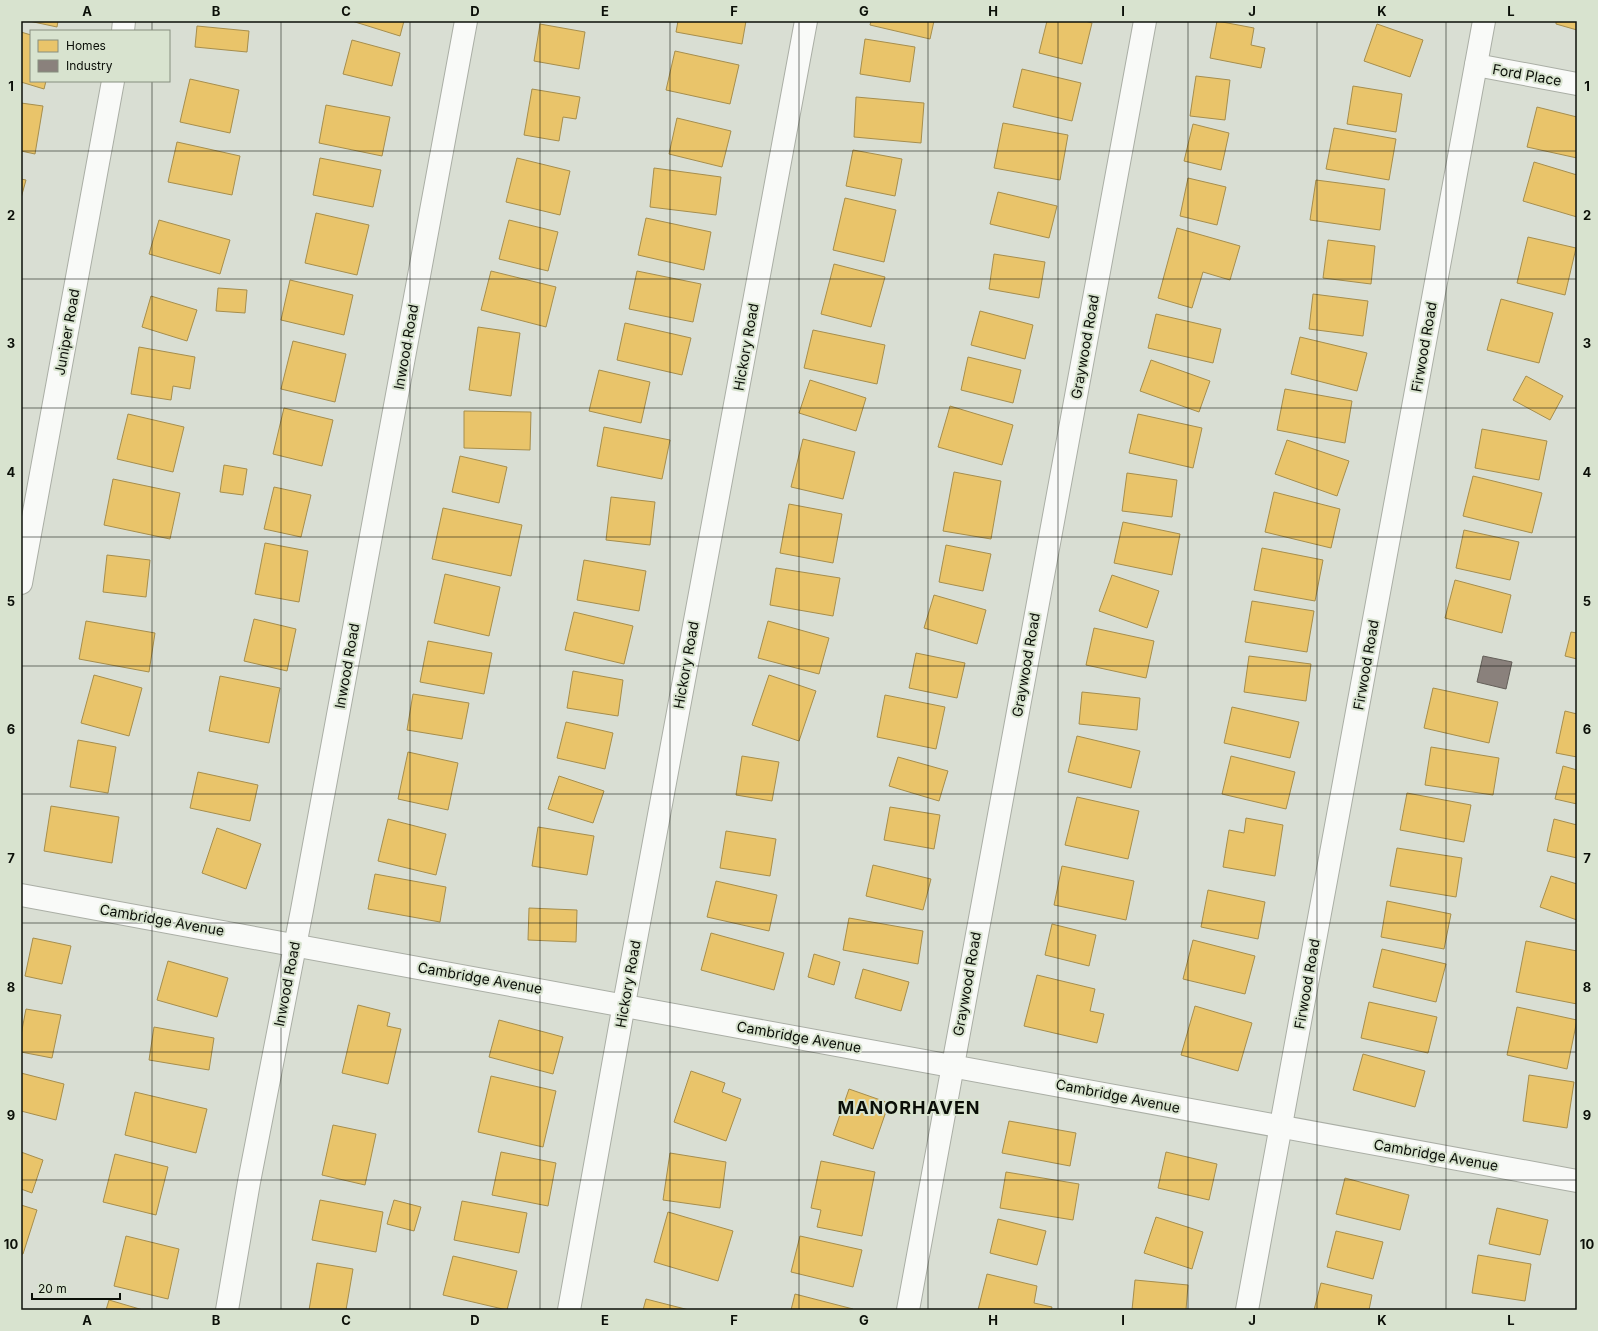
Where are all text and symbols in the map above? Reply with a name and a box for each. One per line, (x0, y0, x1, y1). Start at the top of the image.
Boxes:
text: A (82, 3, 92, 19)
text: B (212, 3, 221, 19)
text: C (341, 3, 351, 19)
text: D (470, 3, 480, 19)
text: E (601, 3, 609, 19)
text: F (730, 3, 738, 19)
text: G (859, 3, 869, 19)
text: H (988, 3, 998, 19)
text: I (1121, 3, 1125, 19)
text: J (1248, 3, 1256, 19)
text: K (1377, 3, 1387, 19)
text: L (1507, 3, 1515, 19)
legend (30, 30, 170, 82)
text: Homes (66, 38, 106, 53)
text: Industry (66, 58, 113, 73)
street label: Ford Place (1491, 60, 1563, 89)
text: 1 (8, 78, 14, 94)
text: 1 (1584, 78, 1590, 94)
text: 2 (7, 207, 15, 223)
text: 2 (1583, 207, 1591, 223)
street label: Juniper Road (51, 287, 82, 377)
street label: Graywood Road (1067, 293, 1102, 400)
street label: Firwood Road (1407, 300, 1440, 393)
street label: Hickory Road (729, 302, 762, 392)
street label: Inwood Road (390, 303, 421, 391)
text: 3 (7, 335, 15, 351)
text: 3 (1583, 335, 1591, 351)
text: 4 (7, 464, 16, 480)
text: 4 (1583, 464, 1592, 480)
text: 5 (7, 593, 15, 609)
text: 5 (1583, 593, 1591, 609)
street label: Graywood Road (1008, 611, 1043, 718)
street label: Firwood Road (1349, 618, 1382, 711)
street label: Hickory Road (669, 620, 702, 710)
street label: Inwood Road (331, 622, 362, 710)
text: 6 (7, 721, 15, 737)
text: 6 (1583, 721, 1591, 737)
text: 7 (7, 850, 15, 866)
text: 7 (1583, 850, 1591, 866)
street label: Cambridge Avenue (98, 900, 226, 939)
street label: Graywood Road (949, 930, 984, 1037)
street label: Firwood Road (1290, 937, 1323, 1030)
street label: Hickory Road (611, 939, 644, 1029)
street label: Inwood Road (270, 940, 303, 1028)
street label: Cambridge Avenue (416, 958, 544, 997)
text: 8 (7, 979, 15, 995)
text: 8 (1583, 979, 1591, 995)
street label: Cambridge Avenue (735, 1017, 863, 1056)
street label: Cambridge Avenue (1055, 1075, 1182, 1116)
district label: MANORHAVEN (837, 1097, 981, 1118)
text: 9 (7, 1107, 15, 1123)
text: 9 (1583, 1107, 1591, 1123)
street label: Cambridge Avenue (1372, 1135, 1500, 1174)
text: 10 (4, 1236, 18, 1252)
text: 10 (1580, 1236, 1594, 1252)
scale bar (32, 1275, 120, 1301)
text: 20 m (38, 1281, 67, 1296)
text: A (82, 1312, 92, 1328)
text: B (212, 1312, 221, 1328)
text: C (341, 1312, 351, 1328)
text: D (470, 1312, 480, 1328)
text: E (601, 1312, 609, 1328)
text: F (730, 1312, 738, 1328)
text: G (859, 1312, 869, 1328)
text: H (988, 1312, 998, 1328)
text: I (1121, 1312, 1125, 1328)
text: J (1248, 1312, 1256, 1328)
text: K (1377, 1312, 1387, 1328)
text: L (1507, 1312, 1515, 1328)

